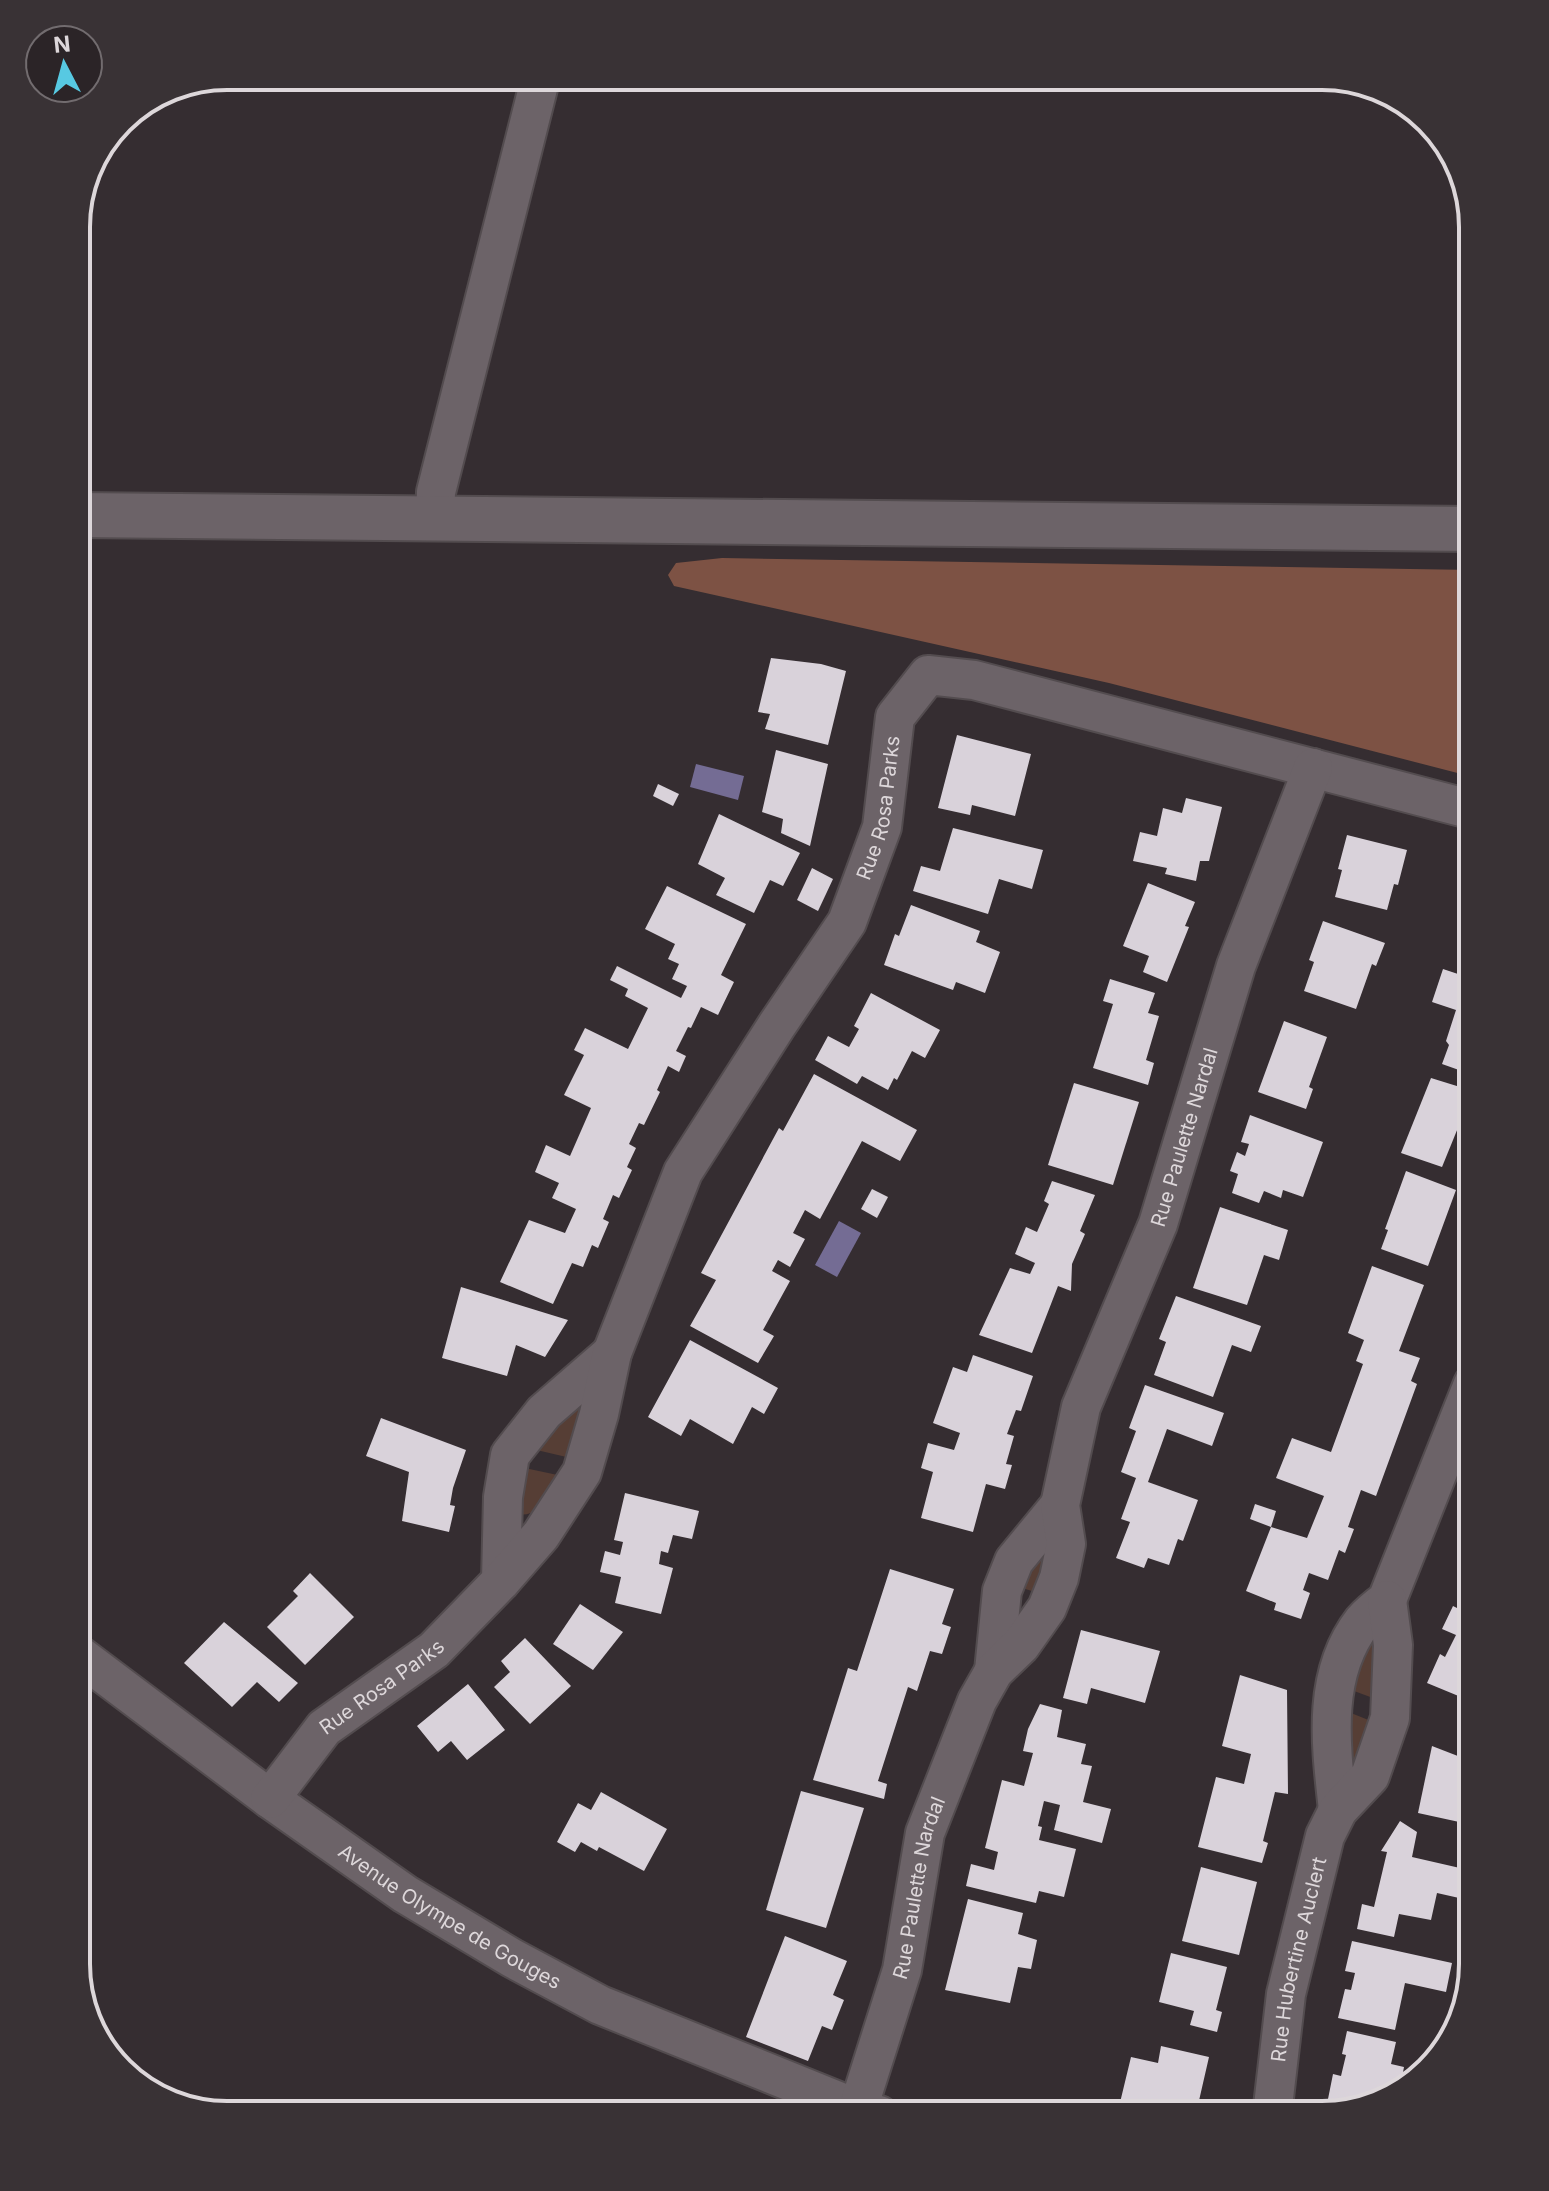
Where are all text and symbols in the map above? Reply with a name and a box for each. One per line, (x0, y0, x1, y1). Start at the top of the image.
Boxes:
north arrow (24, 24, 104, 104)
text: N (52, 30, 72, 58)
street label: Rue Rosa Parks (852, 734, 905, 883)
street label: Rue Paulette Nardal (1146, 1045, 1223, 1230)
street label: Rue Rosa Parks (315, 1635, 449, 1739)
street label: Rue Paulette Nardal (888, 1793, 950, 1982)
street label: Avenue Olympe de Gouges (334, 1839, 565, 1994)
street label: Rue Hubertine Auclert (1266, 1854, 1331, 2063)

